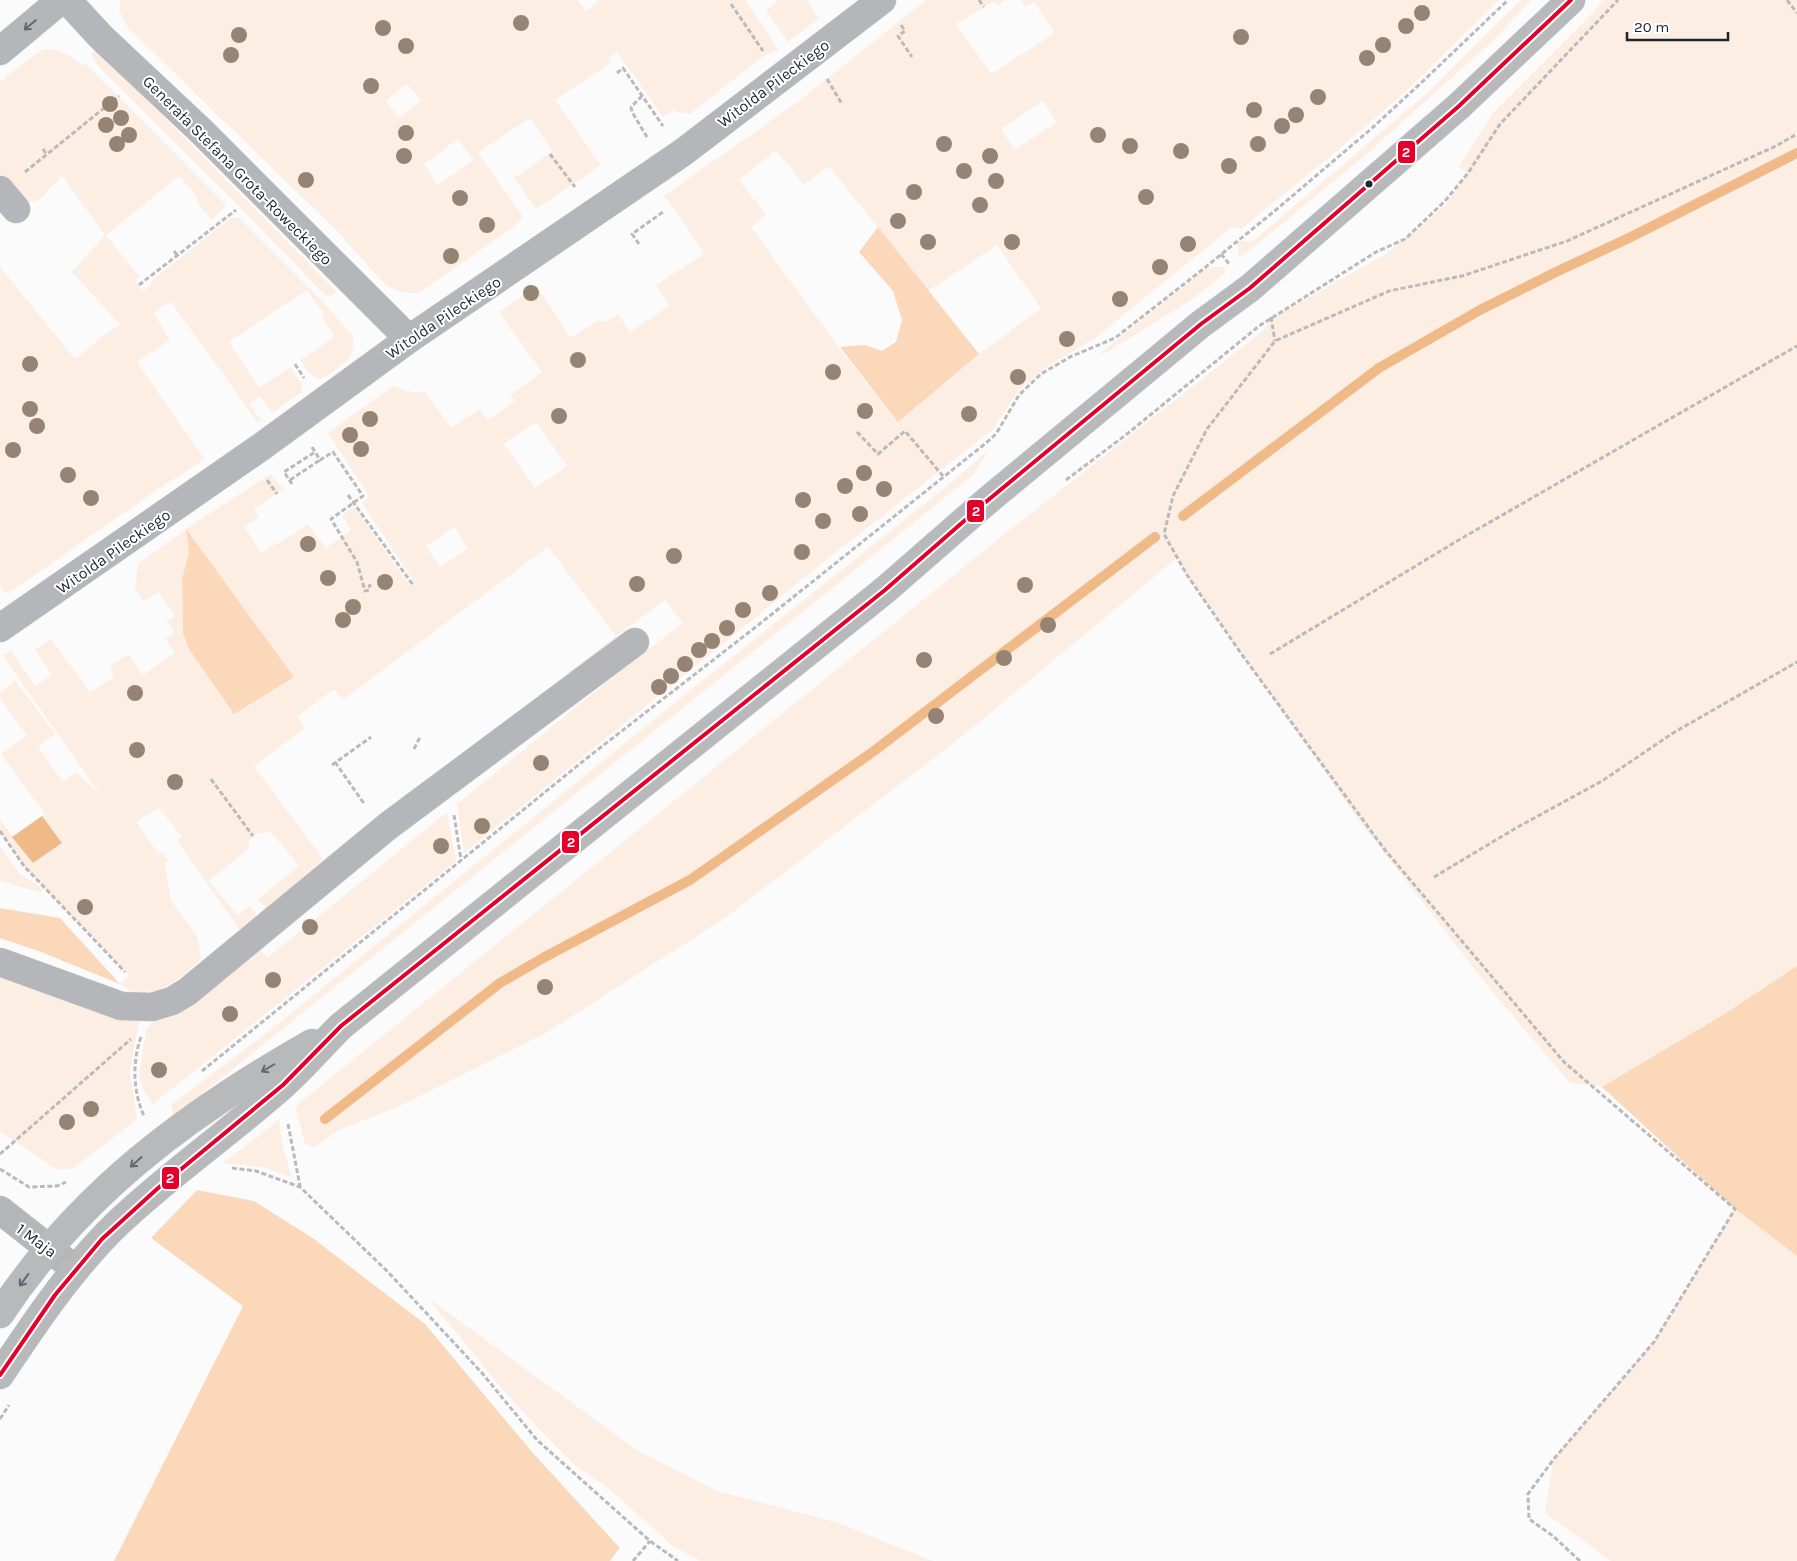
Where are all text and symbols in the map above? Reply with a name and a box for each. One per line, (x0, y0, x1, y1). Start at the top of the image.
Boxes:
scale bar (1627, 10, 1728, 42)
text: 20 m (1634, 18, 1669, 36)
one-way arrow (24, 20, 37, 31)
street label: Witolda Pileckiego (714, 35, 833, 132)
street label: Generała Stefana Grota-Roweckiego (139, 72, 336, 269)
line badge: 2 (1397, 140, 1416, 164)
text: 2 (1402, 144, 1410, 161)
unlabelled marker (1364, 179, 1374, 189)
street label: Witolda Pileckiego (382, 272, 504, 363)
line badge: 2 (966, 499, 985, 523)
text: 2 (972, 503, 980, 520)
street label: Witolda Pileckiego (53, 505, 174, 598)
line badge: 2 (561, 830, 580, 854)
text: 2 (567, 834, 575, 851)
one-way arrow (262, 1063, 276, 1073)
one-way arrow (130, 1156, 143, 1168)
line badge: 2 (161, 1166, 180, 1190)
text: 2 (166, 1170, 174, 1187)
street label: 1 Maja (13, 1219, 60, 1262)
one-way arrow (18, 1273, 29, 1286)

